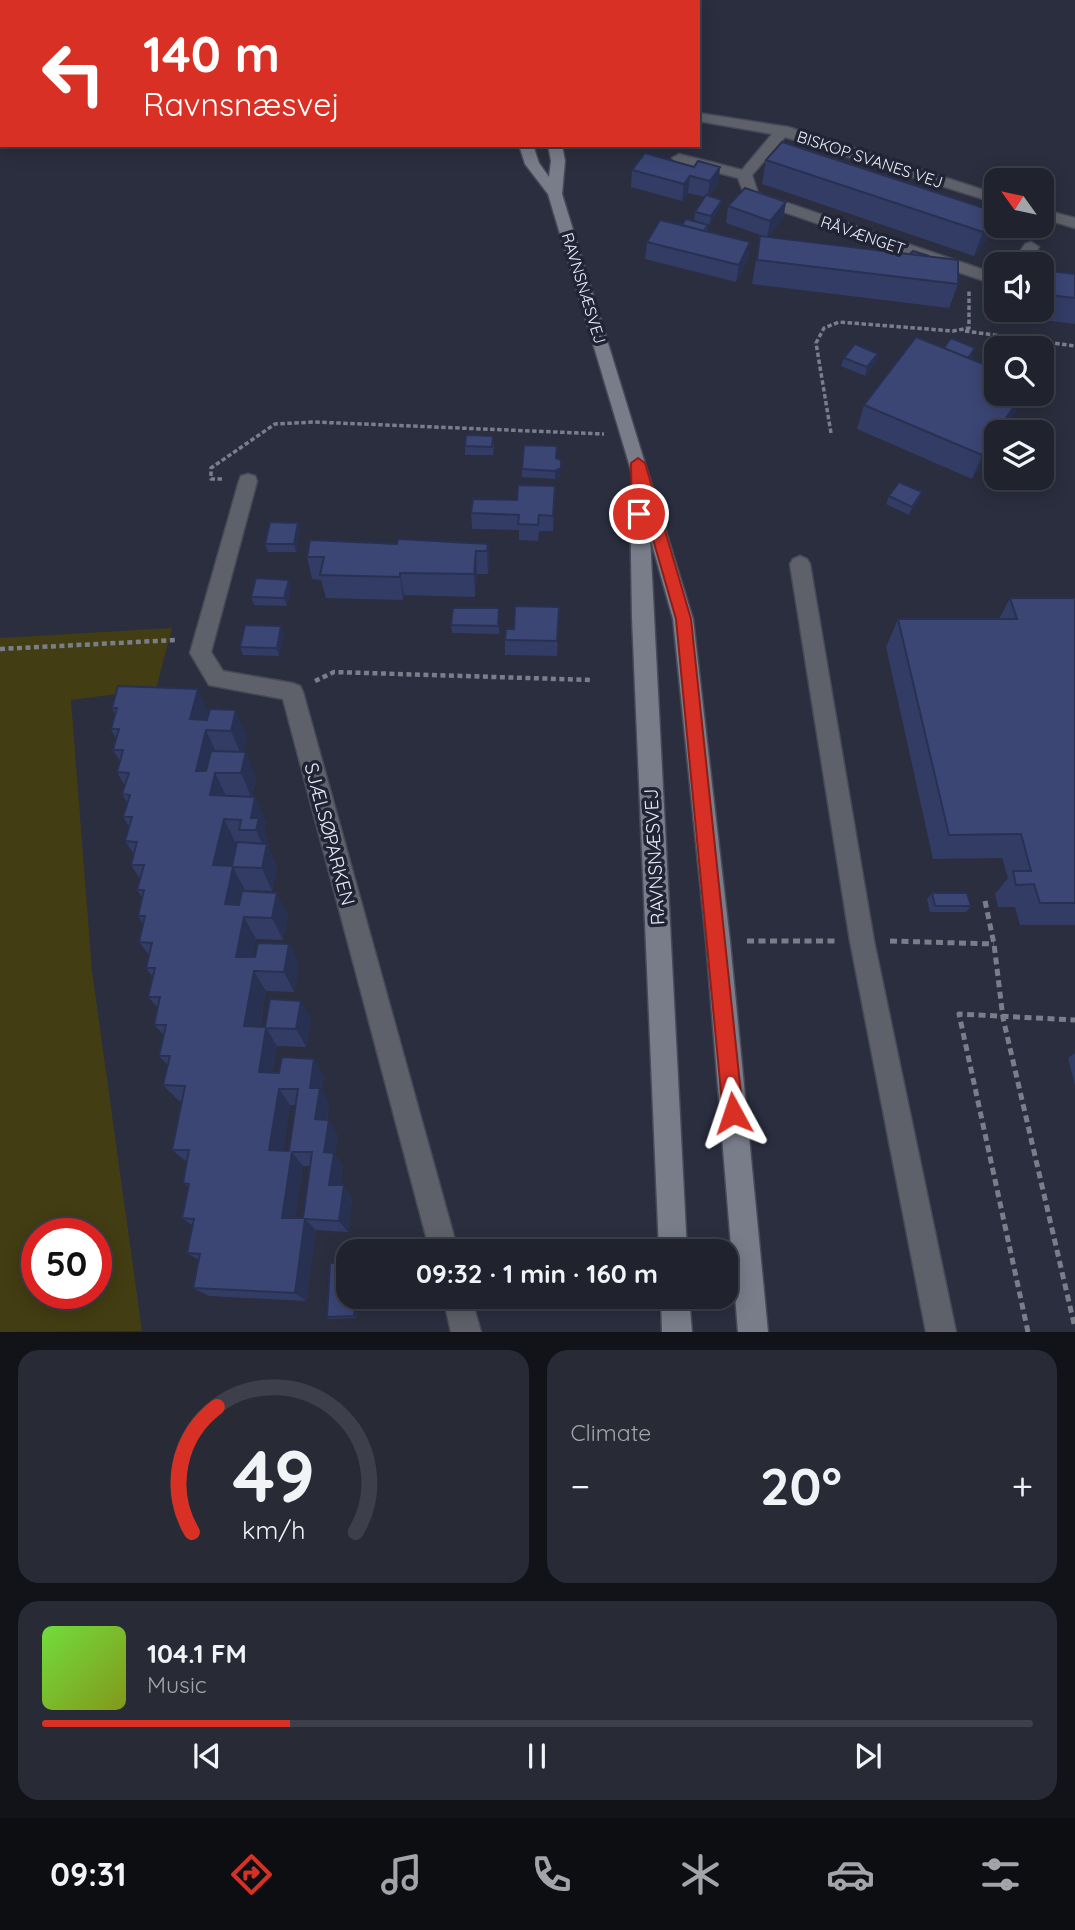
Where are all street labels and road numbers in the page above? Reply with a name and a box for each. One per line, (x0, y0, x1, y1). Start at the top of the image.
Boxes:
street label: BISKOP SVANES VEJ (795, 126, 945, 192)
street label: RÅVÆNGET (818, 211, 908, 259)
street label: RAVNSNÆSVEJ (558, 230, 610, 346)
street label: SJÆLSØPARKEN (299, 760, 361, 908)
street label: RAVNSNÆSVEJ (638, 788, 670, 926)

